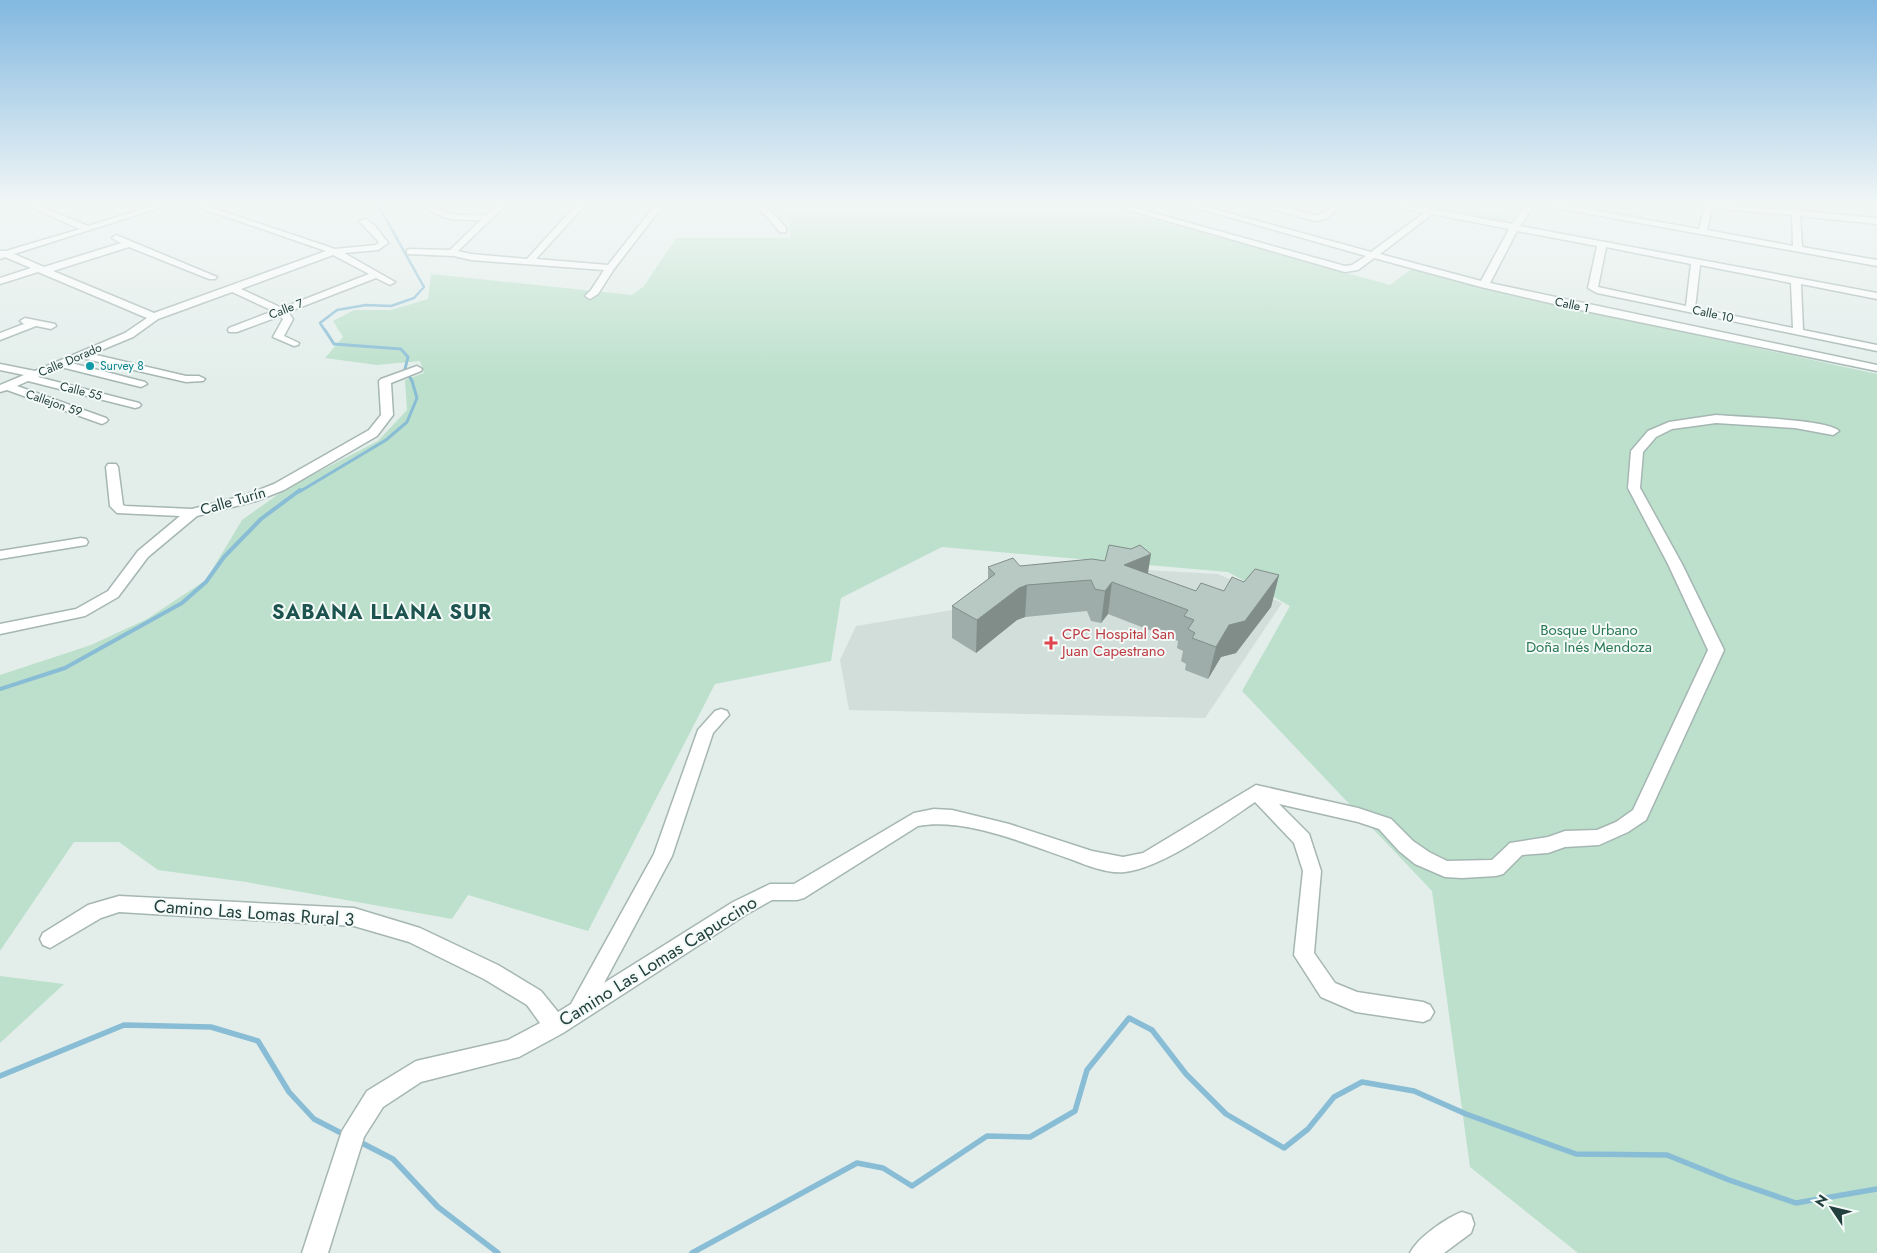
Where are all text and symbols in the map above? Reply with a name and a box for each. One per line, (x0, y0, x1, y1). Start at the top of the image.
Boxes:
street label: Calle 1 (1553, 293, 1591, 317)
street label: Calle 7 (266, 294, 306, 324)
street label: Calle 10 (1691, 301, 1735, 327)
street label: Calle Dorado (36, 338, 105, 381)
place label: Survey 8 (100, 357, 144, 375)
marker: Survey 8 (84, 360, 96, 372)
street label: Calle 55 (58, 377, 104, 405)
street label: Callejon 59 (23, 385, 85, 421)
street label: Calle Turín (198, 481, 268, 521)
district label: SABANA LLANA SUR (272, 598, 492, 627)
park label: Bosque Urbano Doña Inés Mendoza (1526, 619, 1652, 658)
place label: CPC Hospital San Juan Capestrano (1060, 623, 1175, 662)
marker: CPC Hospital San Juan Capestrano (1044, 636, 1058, 650)
street label: Camino Las Lomas Capuccino (554, 889, 762, 1033)
street label: Camino Las Lomas Rural 3 (153, 893, 355, 933)
north arrow (1807, 1183, 1857, 1233)
text: N (1810, 1190, 1833, 1211)

